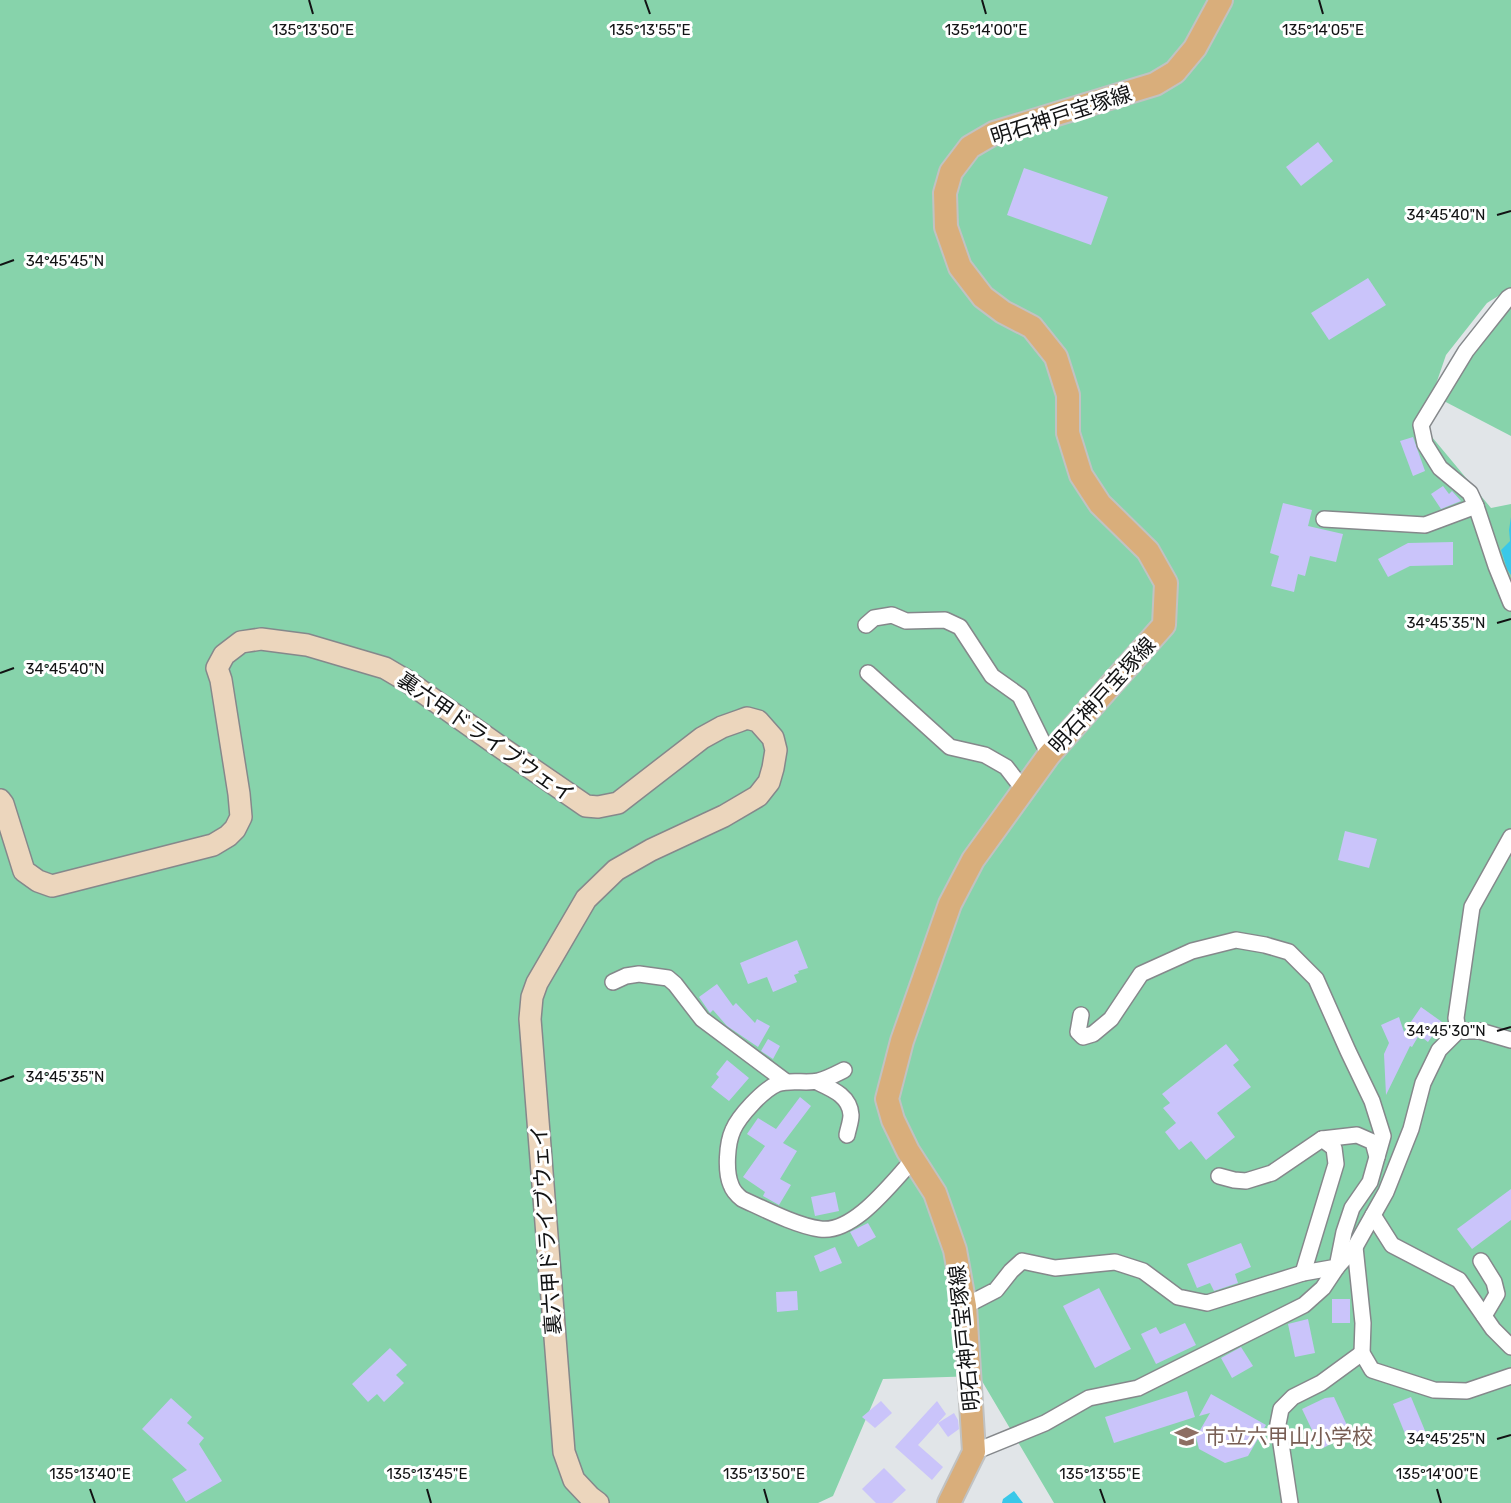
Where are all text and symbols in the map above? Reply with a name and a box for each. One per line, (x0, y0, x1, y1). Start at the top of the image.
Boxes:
text: 135°13'50"E (272, 21, 354, 39)
text: 135°13'55"E (609, 21, 691, 39)
text: 135°14'00"E (945, 21, 1027, 39)
text: 135°14'05"E (1282, 21, 1364, 39)
street label: 明石神戸宝塚線 (987, 80, 1135, 150)
text: 34°45'40"N (1406, 206, 1486, 224)
text: 34°45'45"N (26, 252, 104, 270)
text: 34°45'35"N (1407, 614, 1485, 632)
street label: 明石神戸宝塚線 (1044, 632, 1160, 758)
text: 34°45'40"N (25, 660, 105, 678)
street label: 裏六甲ドライブウェイ (393, 667, 579, 807)
text: 34°45'30"N (1406, 1022, 1486, 1040)
text: 34°45'35"N (26, 1068, 104, 1086)
street label: 裏六甲ドライブウェイ (526, 1124, 566, 1336)
street label: 明石神戸宝塚線 (944, 1264, 984, 1412)
school or university icon: 市立六甲山小学校 (1174, 1423, 1200, 1449)
place label: 市立六甲山小学校 (1205, 1424, 1373, 1449)
text: 34°45'25"N (1407, 1430, 1485, 1448)
text: 135°13'40"E (49, 1465, 131, 1483)
text: 135°13'45"E (386, 1465, 468, 1483)
text: 135°13'50"E (723, 1465, 805, 1483)
text: 135°13'55"E (1059, 1465, 1141, 1483)
text: 135°14'00"E (1396, 1465, 1478, 1483)

